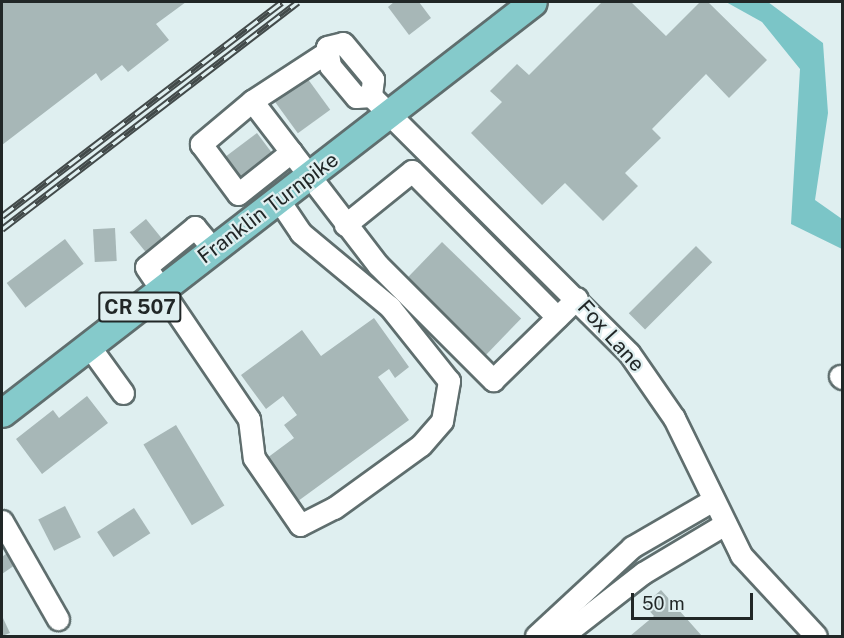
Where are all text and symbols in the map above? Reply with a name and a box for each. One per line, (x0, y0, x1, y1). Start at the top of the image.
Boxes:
street label: Franklin Turnpike (193, 147, 343, 269)
road number: CR 507 (98, 290, 182, 324)
street label: Fox Lane (572, 295, 650, 377)
scale bar (634, 581, 756, 619)
text: 50 m (642, 593, 685, 614)

